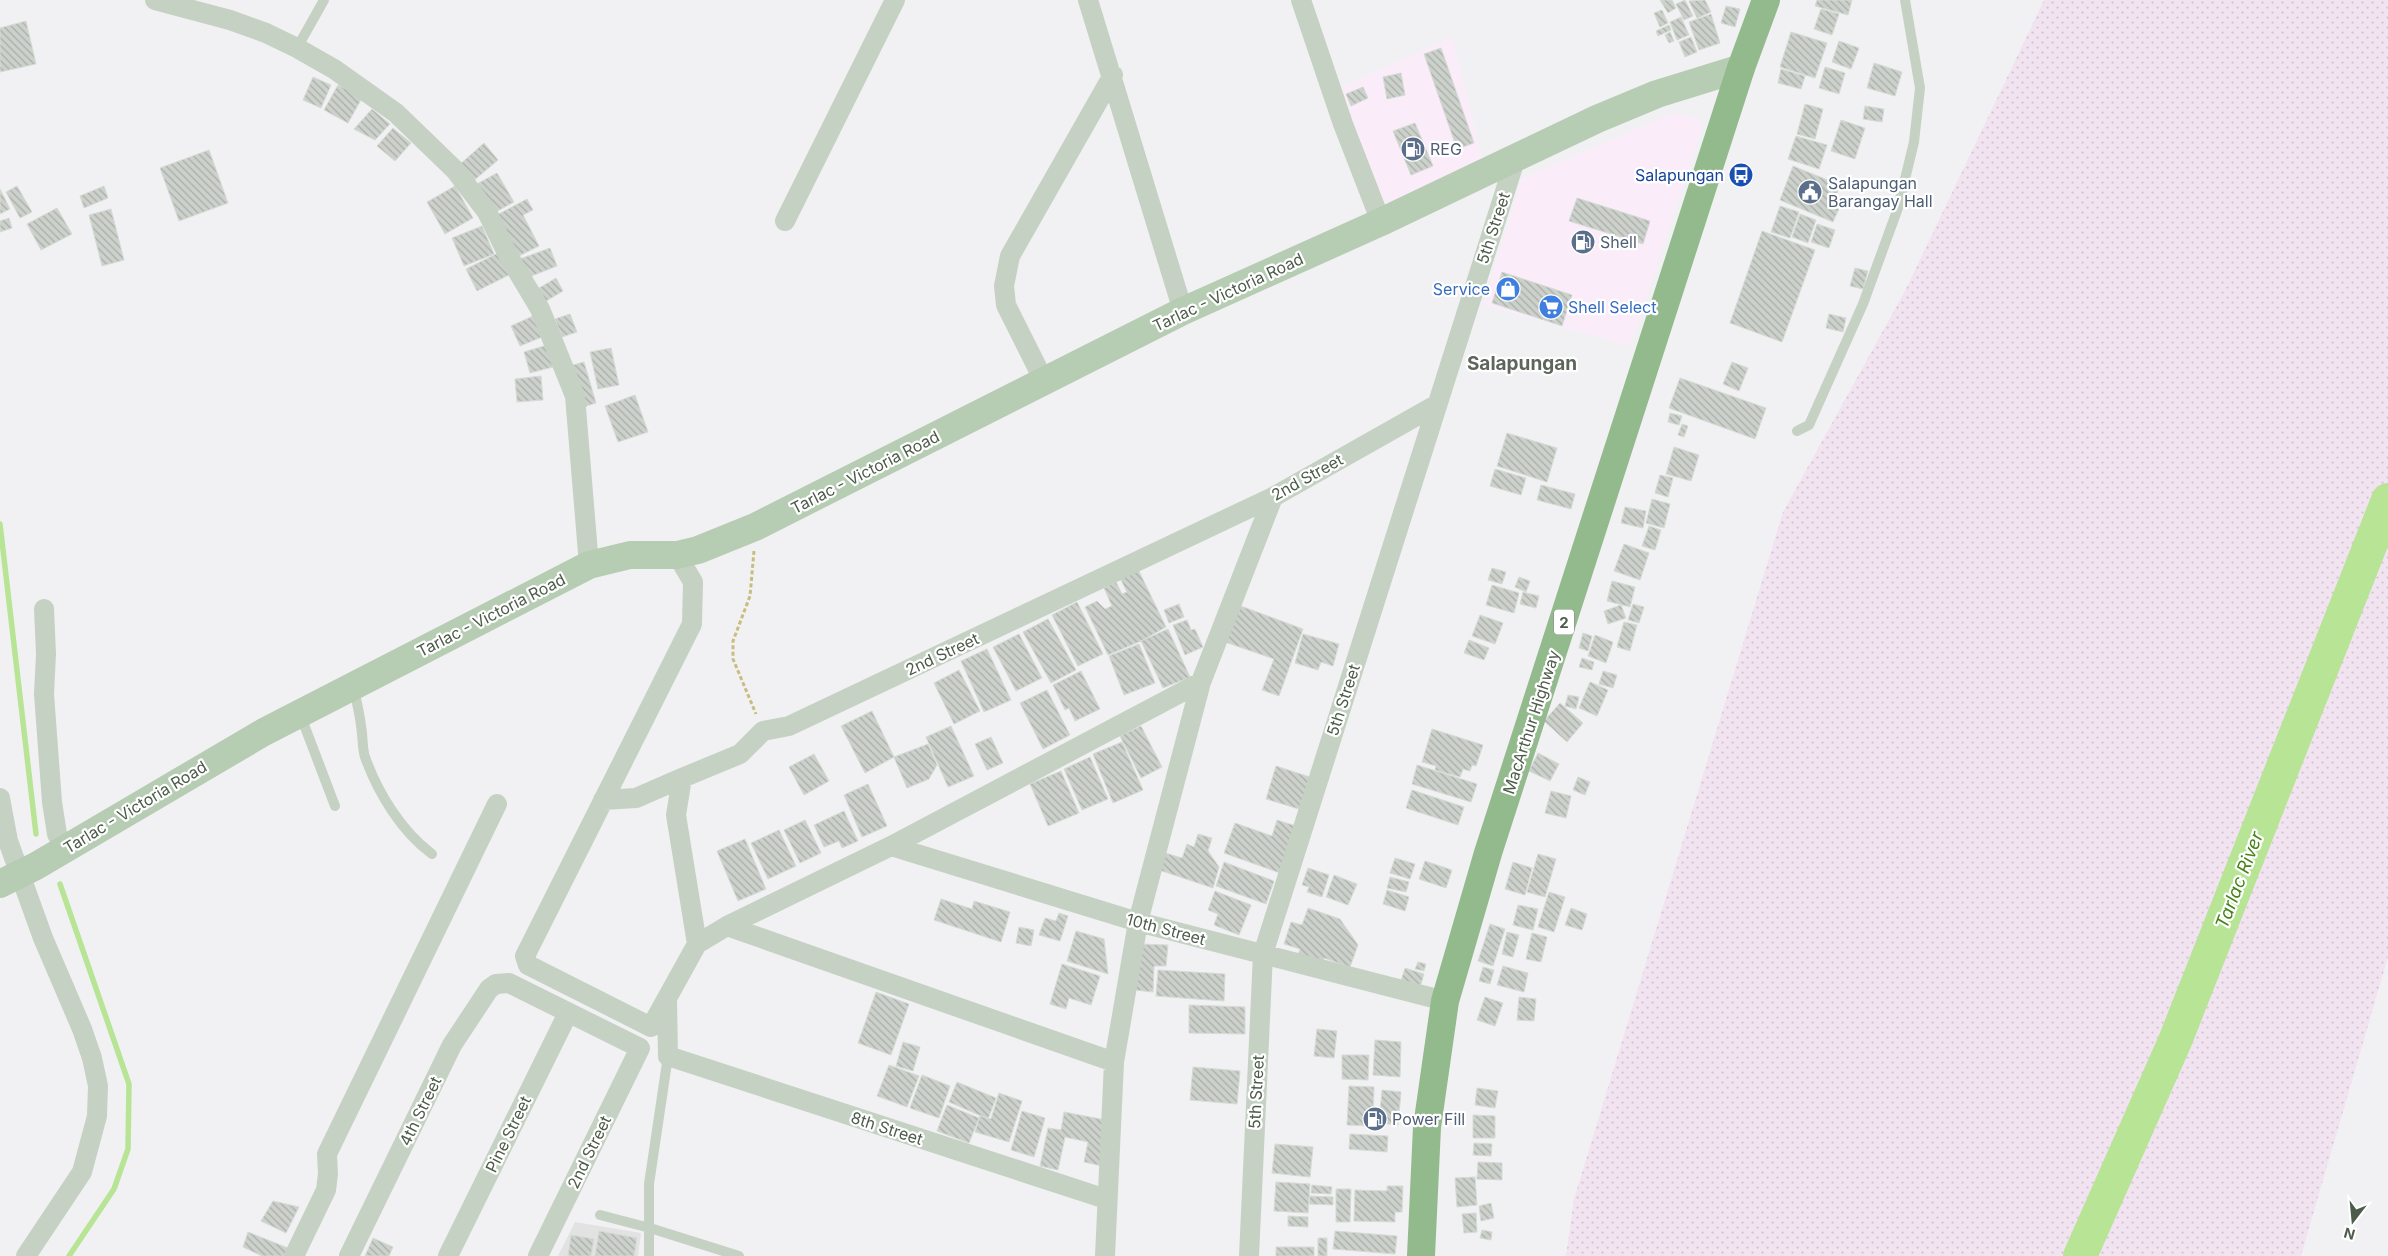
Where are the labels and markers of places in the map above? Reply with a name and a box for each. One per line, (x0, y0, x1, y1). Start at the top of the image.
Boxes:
fuel station icon: REG (1400, 136, 1426, 162)
place label: REG (1430, 139, 1462, 159)
bus stop icon: Salapungan (1728, 162, 1754, 188)
place label: Salapungan (1635, 165, 1724, 185)
place label: Salapungan Barangay Hall (1828, 173, 1933, 211)
public building icon: Salapungan Barangay Hall (1797, 179, 1823, 205)
fuel station icon: Shell (1570, 229, 1596, 255)
place label: Shell (1600, 232, 1637, 252)
shop icon: Service (1495, 276, 1521, 302)
place label: Service (1433, 279, 1490, 299)
supermarket icon: Shell Select (1538, 294, 1564, 320)
place label: Shell Select (1568, 297, 1656, 317)
fuel station icon: Power Fill (1362, 1106, 1388, 1132)
place label: Power Fill (1392, 1109, 1465, 1129)

